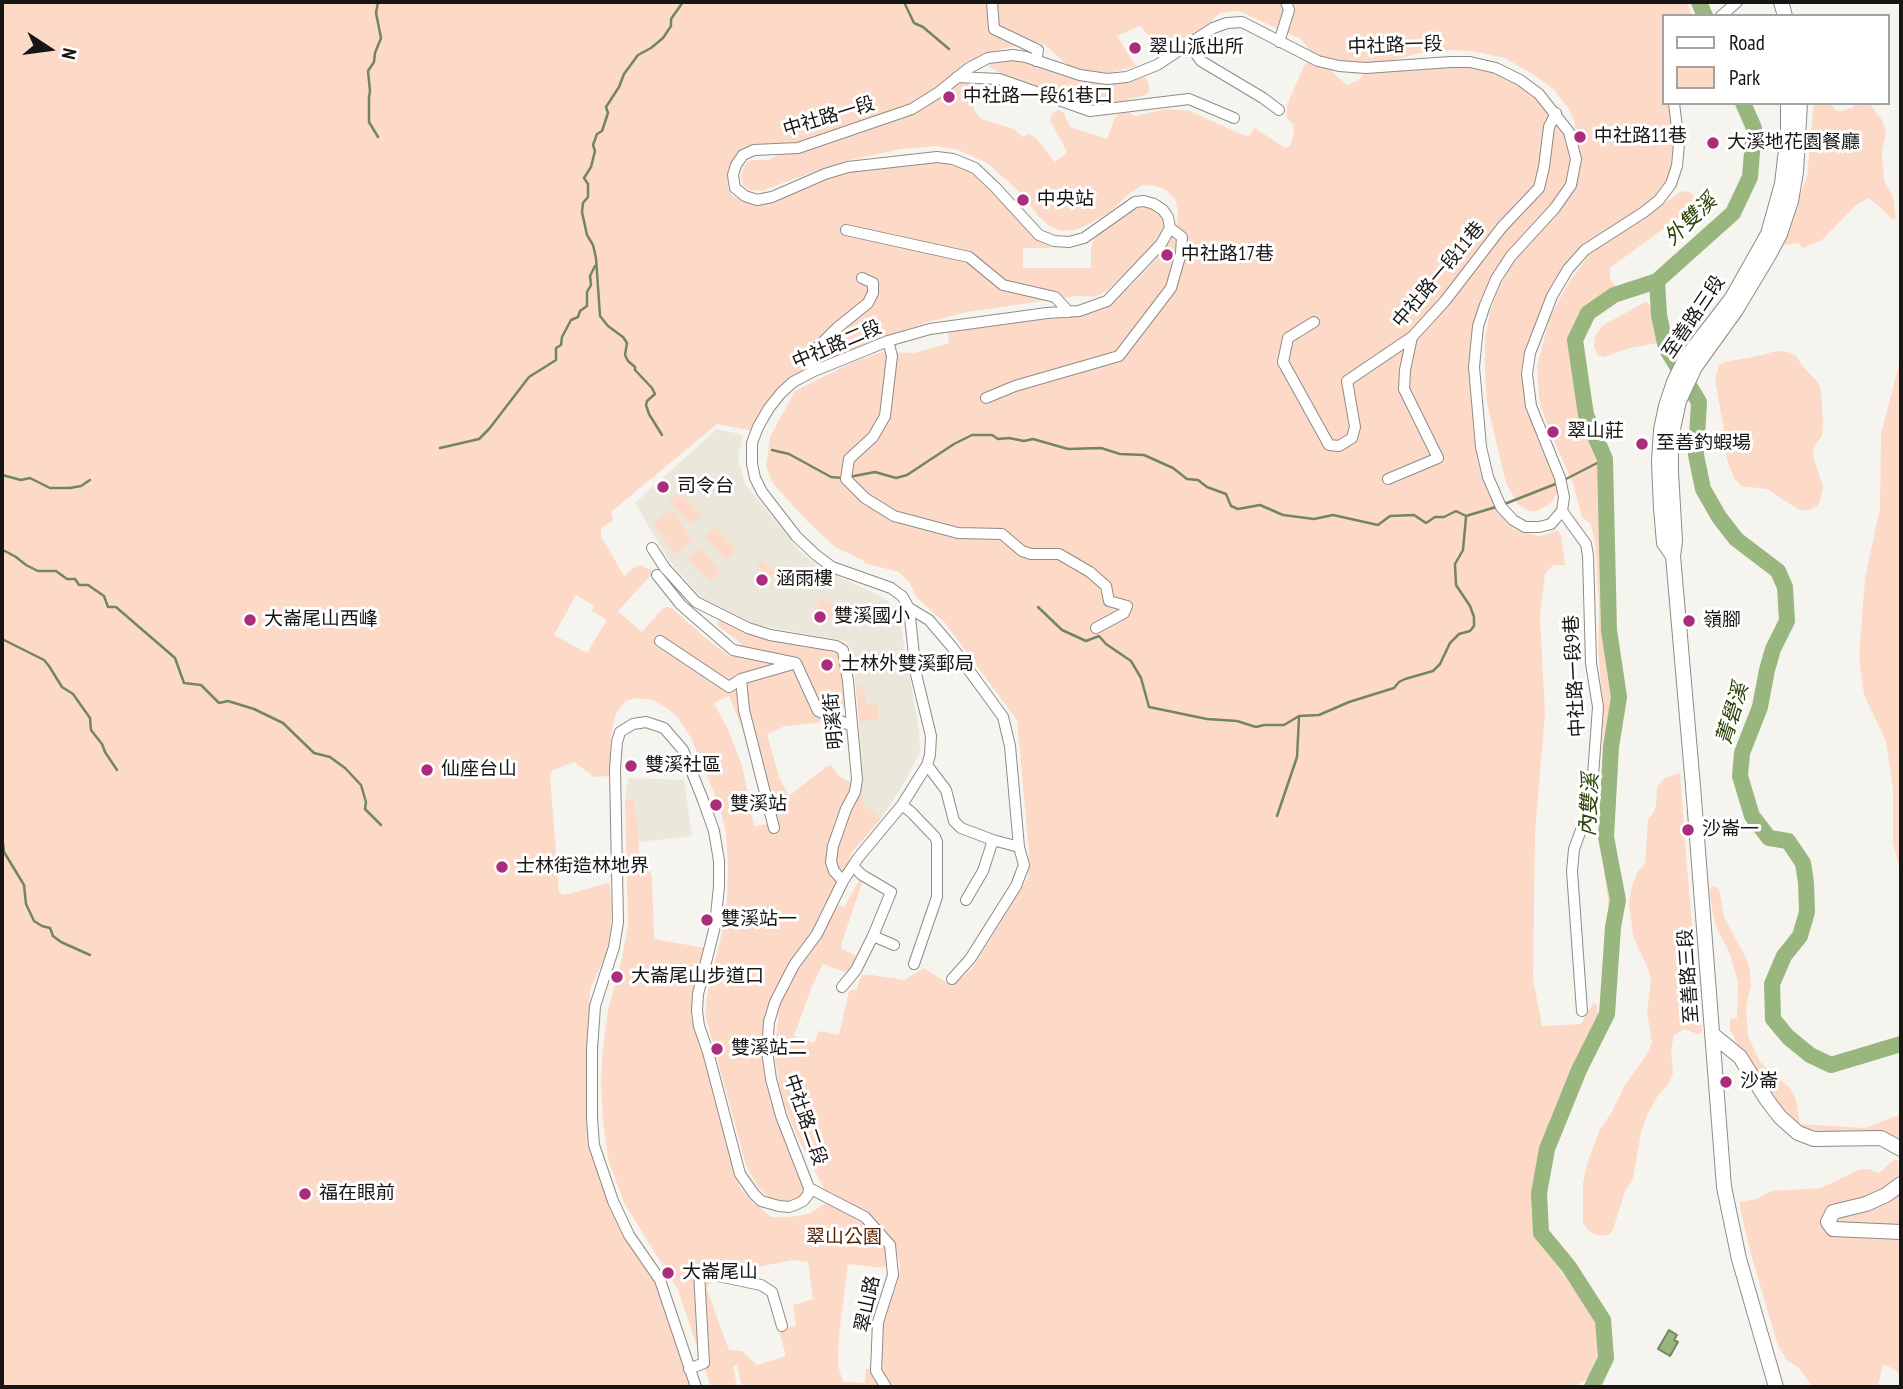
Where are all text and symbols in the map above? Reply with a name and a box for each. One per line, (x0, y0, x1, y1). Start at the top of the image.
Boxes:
north arrow (14, 14, 84, 84)
legend (1661, 14, 1889, 105)
text: Road (1729, 29, 1765, 56)
street label: 中社路一段 (1347, 33, 1443, 59)
place label: 翠山派出所 (1149, 37, 1244, 59)
marker: 翠山派出所 (1127, 40, 1143, 56)
text: N (57, 46, 82, 61)
text: Park (1729, 64, 1760, 91)
place label: 中社路一段61巷口 (963, 86, 1113, 108)
marker: 中社路一段61巷口 (941, 89, 957, 105)
street label: 中社路一段 (780, 92, 878, 142)
place label: 中社路11巷 (1594, 126, 1687, 148)
marker: 中社路11巷 (1572, 129, 1588, 145)
place label: 大溪地花園餐廳 (1727, 132, 1860, 154)
marker: 大溪地花園餐廳 (1705, 135, 1721, 151)
place label: 中央站 (1037, 189, 1094, 211)
water label: 外雙溪 (1660, 189, 1722, 251)
marker: 中央站 (1015, 192, 1031, 208)
street label: 中社路一段11巷 (1388, 217, 1490, 333)
place label: 中社路17巷 (1181, 244, 1274, 266)
marker: 中社路17巷 (1159, 247, 1175, 263)
street label: 至善路三段 (1658, 271, 1730, 363)
street label: 中社路二段 (789, 316, 885, 374)
place label: 翠山莊 (1567, 421, 1624, 443)
marker: 翠山莊 (1545, 424, 1561, 440)
place label: 至善釣蝦場 (1656, 433, 1751, 455)
marker: 至善釣蝦場 (1634, 436, 1650, 452)
place label: 司令台 (677, 476, 734, 498)
marker: 司令台 (655, 479, 671, 495)
place label: 涵雨樓 (776, 569, 833, 591)
marker: 涵雨樓 (754, 572, 770, 588)
place label: 雙溪國小 (834, 606, 910, 628)
place label: 大崙尾山西峰 (264, 609, 378, 631)
marker: 雙溪國小 (812, 609, 828, 625)
place label: 嶺腳 (1703, 610, 1741, 632)
marker: 大崙尾山西峰 (242, 612, 258, 628)
marker: 嶺腳 (1681, 613, 1697, 629)
street label: 中社路一段9巷 (1560, 614, 1590, 738)
place label: 士林外雙溪郵局 (841, 654, 974, 676)
marker: 士林外雙溪郵局 (819, 657, 835, 673)
water label: 菁礐溪 (1712, 680, 1754, 748)
street label: 明溪街 (820, 692, 848, 750)
place label: 雙溪社區 (645, 755, 721, 777)
marker: 雙溪社區 (623, 758, 639, 774)
place label: 仙座台山 (441, 759, 517, 781)
marker: 仙座台山 (419, 762, 435, 778)
water label: 內雙溪 (1576, 773, 1604, 837)
place label: 雙溪站 (730, 794, 787, 816)
marker: 雙溪站 (708, 797, 724, 813)
place label: 沙崙一 (1702, 819, 1759, 841)
marker: 沙崙一 (1680, 822, 1696, 838)
place label: 士林街造林地界 (516, 856, 649, 878)
marker: 士林街造林地界 (494, 859, 510, 875)
place label: 雙溪站一 (721, 909, 797, 931)
marker: 雙溪站一 (699, 912, 715, 928)
street label: 至善路三段 (1674, 928, 1704, 1024)
place label: 大崙尾山步道口 (631, 966, 764, 988)
marker: 大崙尾山步道口 (609, 969, 625, 985)
place label: 雙溪站二 (731, 1038, 807, 1060)
marker: 雙溪站二 (709, 1041, 725, 1057)
street label: 中社路二段 (779, 1071, 831, 1169)
place label: 沙崙 (1740, 1071, 1778, 1093)
marker: 沙崙 (1718, 1074, 1734, 1090)
place label: 福在眼前 (319, 1183, 395, 1205)
marker: 福在眼前 (297, 1186, 313, 1202)
park label: 翠山公園 (806, 1227, 882, 1249)
place label: 大崙尾山 (682, 1262, 758, 1284)
marker: 大崙尾山 (660, 1265, 676, 1281)
street label: 翠山路 (851, 1274, 885, 1334)

